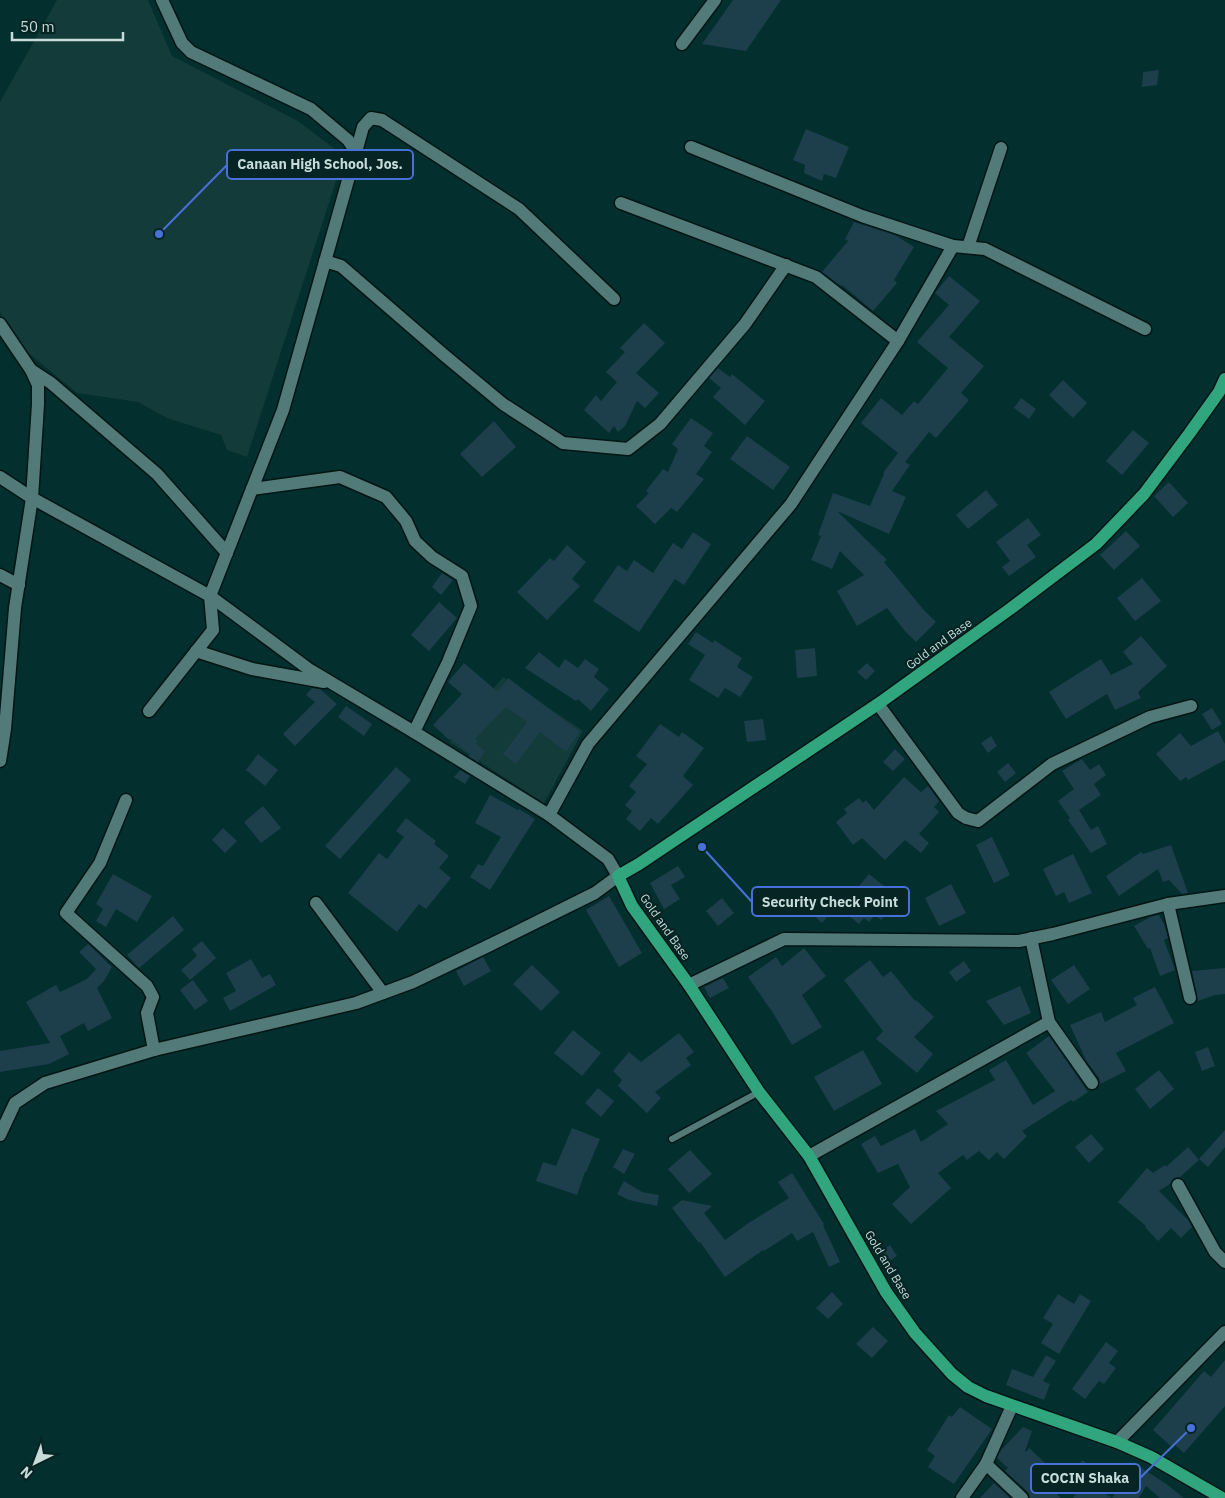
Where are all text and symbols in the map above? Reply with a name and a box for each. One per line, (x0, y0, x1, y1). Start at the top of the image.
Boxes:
scale bar (12, 10, 124, 42)
text: 50 m (20, 17, 55, 36)
callout: Canaan High School, Jos. (227, 150, 413, 179)
text: Canaan High School, Jos. (237, 155, 403, 173)
street label: Gold and Base (903, 614, 975, 673)
callout: Security Check Point (752, 887, 909, 916)
street label: Gold and Base (637, 891, 694, 963)
text: Security Check Point (762, 893, 898, 911)
street label: Gold and Base (862, 1228, 915, 1302)
north arrow (10, 1438, 60, 1488)
text: N (17, 1463, 36, 1483)
callout: COCIN Shaka (1031, 1464, 1140, 1493)
text: COCIN Shaka (1041, 1469, 1129, 1487)

